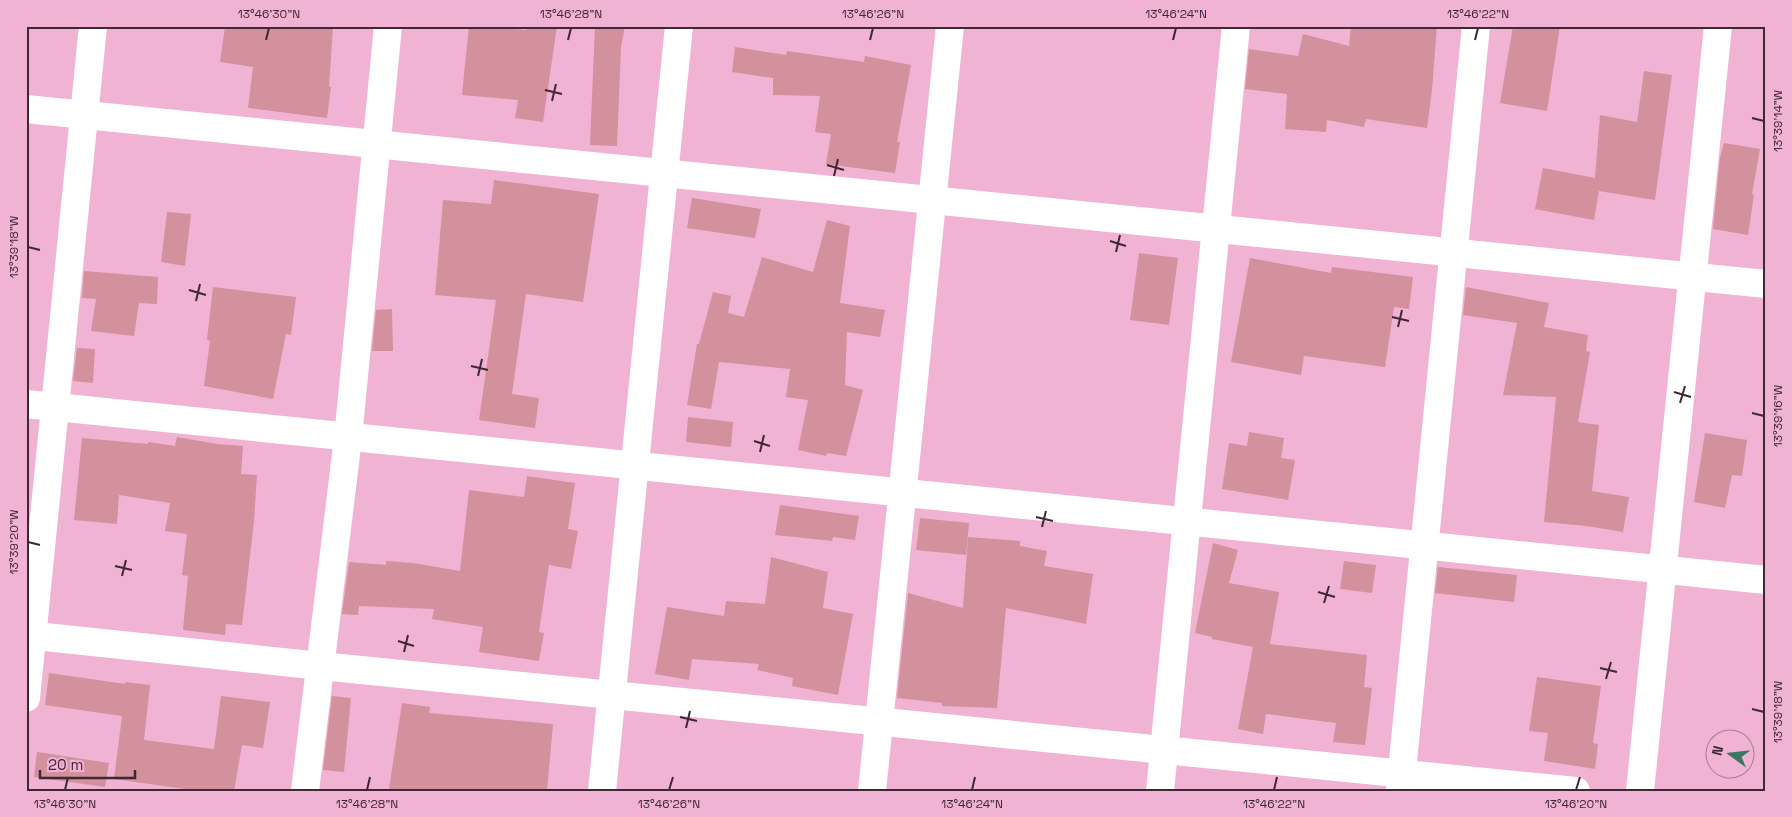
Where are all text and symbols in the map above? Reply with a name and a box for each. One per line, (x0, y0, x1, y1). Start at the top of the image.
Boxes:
text: 13°46'30"N (238, 6, 300, 22)
text: 13°46'28"N (540, 6, 602, 22)
text: 13°46'26"N (842, 6, 904, 22)
text: 13°46'24"N (1145, 6, 1207, 22)
text: 13°46'22"N (1447, 6, 1509, 22)
text: 13°39'14"W (1770, 89, 1786, 152)
text: 13°39'18"W (6, 215, 22, 278)
text: 13°39'16"W (1770, 384, 1786, 447)
text: 13°39'20"W (6, 509, 22, 574)
text: 13°39'18"W (1770, 680, 1786, 743)
north arrow (1704, 730, 1754, 780)
text: N (1708, 744, 1727, 758)
scale bar (40, 747, 135, 779)
text: 20 m (48, 755, 83, 774)
text: 13°46'30"N (34, 796, 96, 812)
text: 13°46'28"N (336, 796, 398, 812)
text: 13°46'26"N (638, 796, 700, 812)
text: 13°46'24"N (941, 796, 1003, 812)
text: 13°46'22"N (1243, 796, 1305, 812)
text: 13°46'20"N (1545, 796, 1607, 812)

